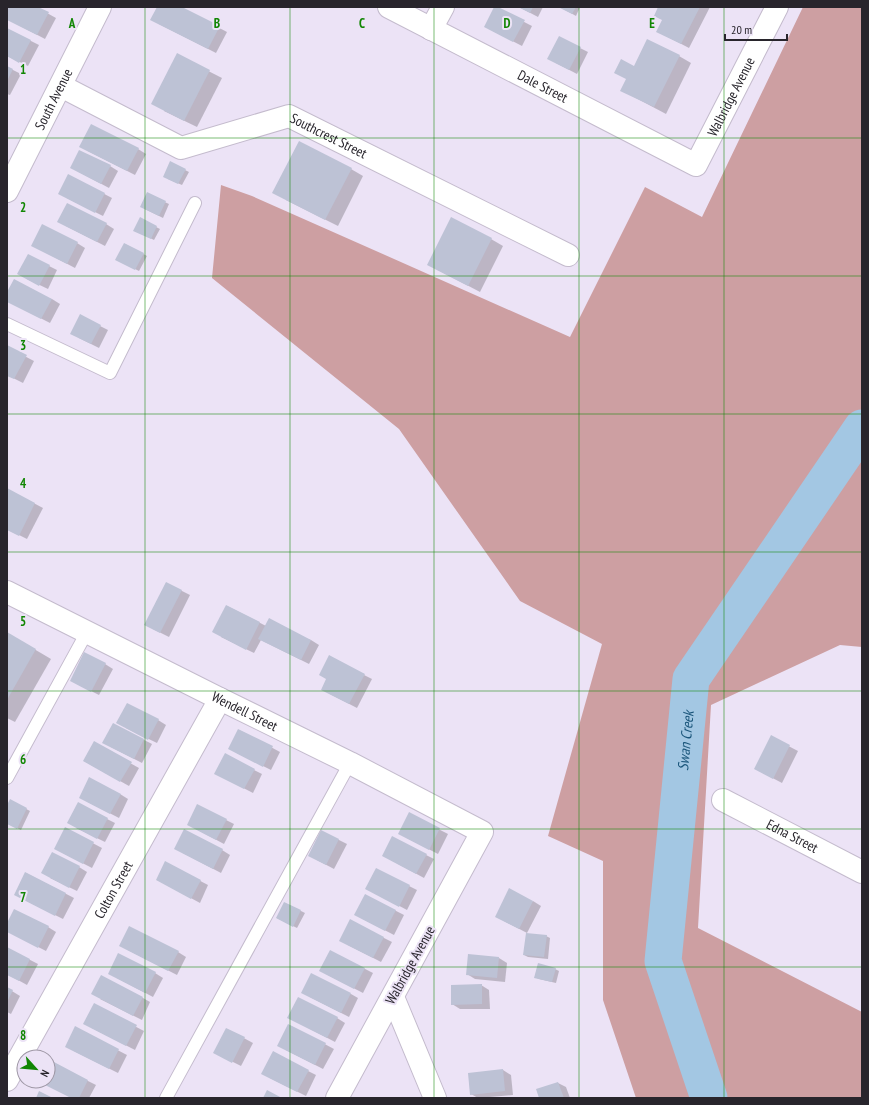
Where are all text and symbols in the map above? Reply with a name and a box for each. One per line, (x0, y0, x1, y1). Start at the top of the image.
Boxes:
text: A (68, 15, 76, 32)
text: B (214, 15, 220, 32)
text: C (359, 15, 365, 32)
text: D (504, 15, 511, 32)
text: E (649, 15, 655, 32)
scale bar (725, 16, 787, 42)
text: 20 m (731, 22, 752, 37)
street label: Walbridge Avenue (703, 54, 759, 139)
text: 1 (20, 61, 26, 78)
street label: South Avenue (30, 65, 77, 133)
street label: Dale Street (515, 66, 571, 107)
street label: Southcrest Street (287, 109, 370, 162)
text: 2 (20, 199, 26, 216)
text: 3 (20, 337, 26, 354)
text: 4 (20, 475, 27, 492)
text: 5 (20, 613, 26, 630)
street label: Wendell Street (209, 687, 281, 735)
water label: Swan Creek (672, 708, 698, 771)
text: 6 (20, 751, 26, 768)
street label: Edna Street (763, 815, 821, 857)
street label: Colton Street (90, 858, 137, 922)
text: 7 (20, 889, 26, 906)
street label: Walbridge Avenue (381, 923, 439, 1007)
text: 8 (20, 1027, 26, 1044)
north arrow (16, 1049, 56, 1089)
text: N (37, 1068, 52, 1079)

